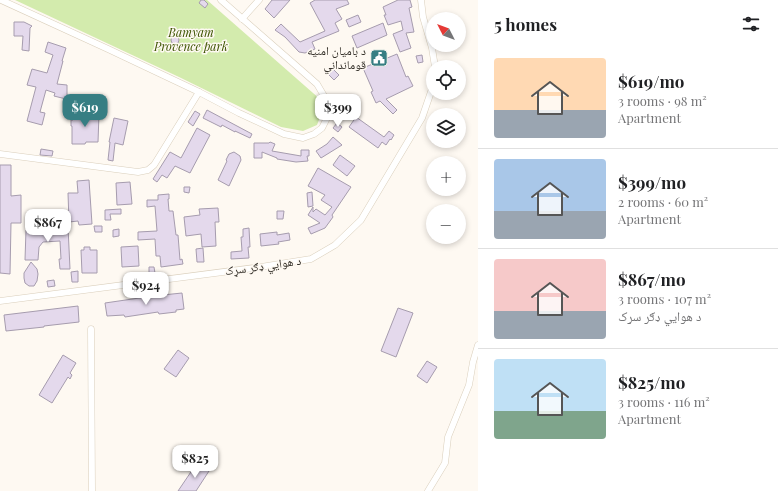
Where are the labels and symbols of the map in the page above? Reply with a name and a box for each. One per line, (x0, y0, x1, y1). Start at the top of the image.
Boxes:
north arrow (426, 12, 466, 52)
park label: Bamyam Provence park (153, 24, 228, 54)
place label: د بامیان امنیه قومانداني (307, 42, 366, 75)
public building icon: د بامیان امنیه قومانداني (369, 48, 389, 68)
pin: $619 (61, 94, 109, 128)
pin: $399 (314, 94, 362, 128)
pin: $867 (24, 209, 72, 243)
street label: د هوايي ډګر سړک (224, 252, 303, 281)
pin: $924 (122, 272, 170, 306)
pin: $825 (171, 445, 219, 479)

